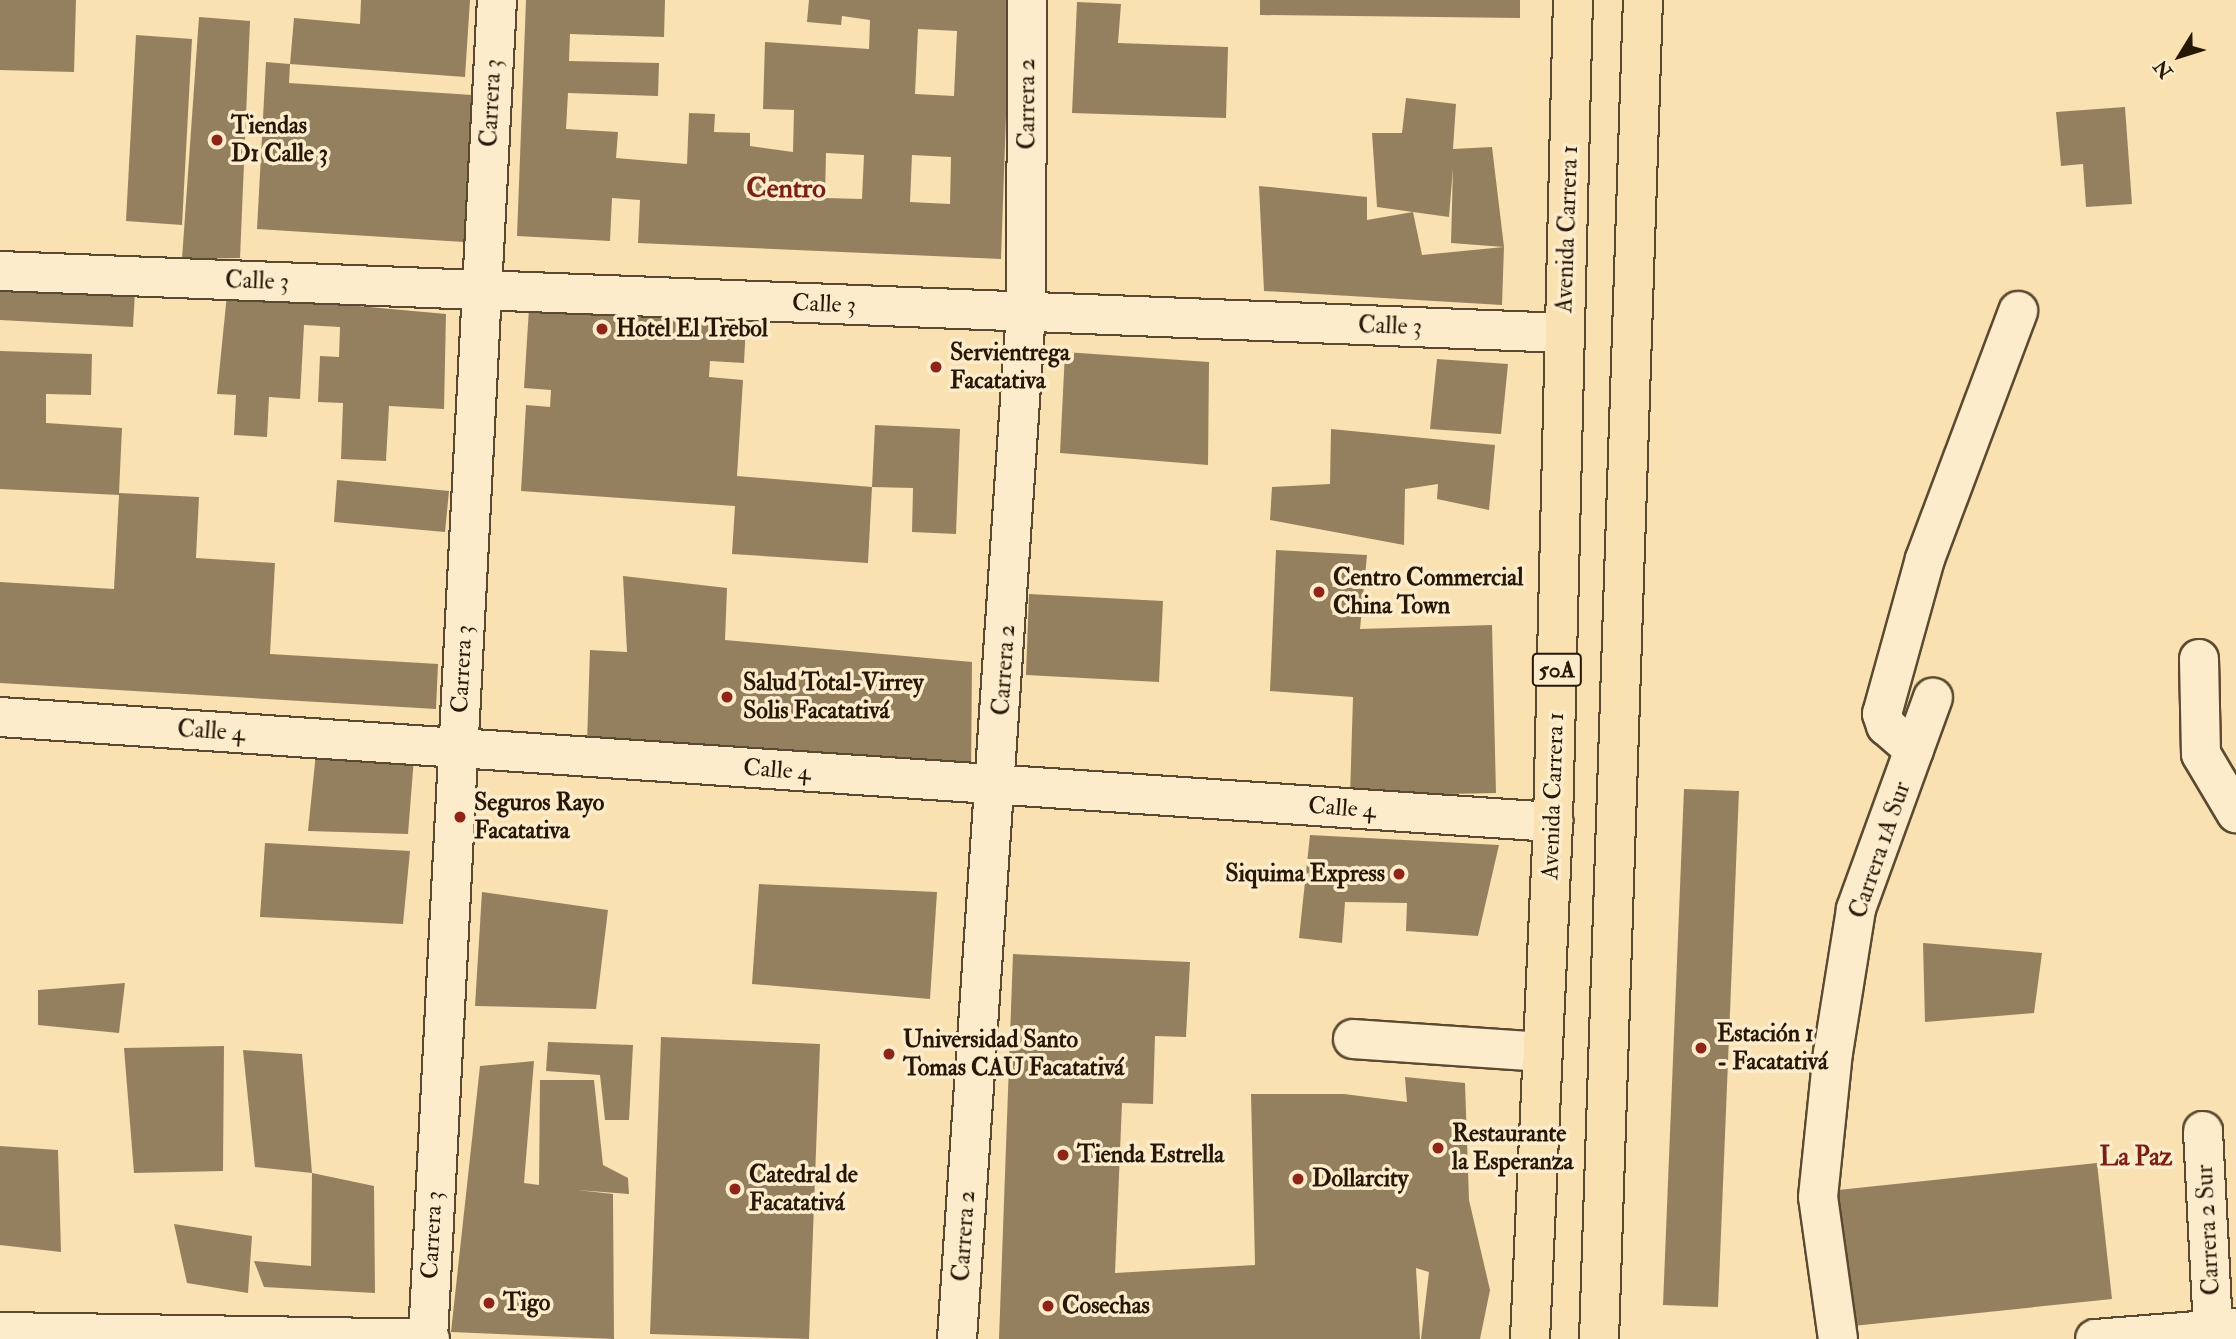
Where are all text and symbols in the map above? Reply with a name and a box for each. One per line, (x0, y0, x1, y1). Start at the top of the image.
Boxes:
north arrow (2145, 21, 2215, 91)
text: N (2149, 55, 2178, 83)
street label: Carrera 3 (474, 58, 508, 148)
street label: Carrera 2 (1013, 58, 1041, 150)
place label: Tiendas D1 Calle 3 (231, 112, 328, 168)
marker: Tiendas D1 Calle 3 (209, 132, 225, 148)
street label: Avenida Carrera 1 (1550, 145, 1584, 313)
district label: Centro (746, 172, 826, 206)
street label: Calle 3 (225, 265, 289, 297)
street label: Calle 3 (792, 288, 856, 320)
street label: Calle 3 (1358, 310, 1422, 342)
place label: Hotel El Trebol (616, 315, 768, 343)
marker: Hotel El Trebol (594, 321, 610, 337)
place label: Servientrega Facatativa (950, 339, 1070, 395)
marker: Servientrega Facatativa (928, 359, 944, 375)
place label: Centro Commercial China Town (1333, 564, 1523, 620)
marker: Centro Commercial China Town (1311, 584, 1327, 600)
street label: Carrera 3 (445, 624, 479, 714)
street label: Carrera 2 (986, 624, 1022, 716)
road number: 50A (1531, 650, 1583, 690)
place label: Salud Total-Virrey Solis Facatativá (743, 669, 923, 725)
marker: Salud Total-Virrey Solis Facatativá (717, 687, 737, 707)
street label: Avenida Carrera 1 (1536, 712, 1570, 880)
street label: Calle 4 (176, 714, 246, 748)
street label: Calle 4 (742, 753, 812, 787)
street label: Carrera 1A Sur (1843, 778, 1917, 922)
place label: Seguros Rayo Facatativa (474, 789, 604, 845)
street label: Calle 4 (1307, 791, 1377, 825)
marker: Seguros Rayo Facatativa (452, 809, 468, 825)
place label: Siquima Express (1225, 860, 1385, 888)
marker: Siquima Express (1391, 866, 1407, 882)
place label: Estación 1 - Facatativá (1717, 1020, 1828, 1076)
place label: Universidad Santo Tomas CAU Facatativá (903, 1026, 1124, 1082)
marker: Estación 1 - Facatativá (1691, 1038, 1711, 1058)
marker: Universidad Santo Tomas CAU Facatativá (881, 1046, 897, 1062)
place label: Restaurante la Esperanza (1452, 1120, 1573, 1176)
marker: Restaurante la Esperanza (1430, 1140, 1446, 1156)
place label: Tienda Estrella (1077, 1141, 1224, 1169)
district label: La Paz (2100, 1142, 2172, 1174)
marker: Tienda Estrella (1055, 1147, 1071, 1163)
place label: Catedral de Facatativá (749, 1161, 858, 1217)
street label: Carrera 2 Sur (2190, 1164, 2226, 1296)
place label: Dollarcity (1312, 1165, 1408, 1193)
marker: Dollarcity (1290, 1171, 1306, 1187)
marker: Catedral de Facatativá (727, 1181, 743, 1197)
street label: Carrera 3 (415, 1190, 449, 1280)
street label: Carrera 2 (946, 1190, 982, 1282)
place label: Tigo (503, 1289, 550, 1317)
place label: Cosechas (1062, 1292, 1150, 1320)
marker: Tigo (481, 1295, 497, 1311)
marker: Cosechas (1040, 1298, 1056, 1314)

